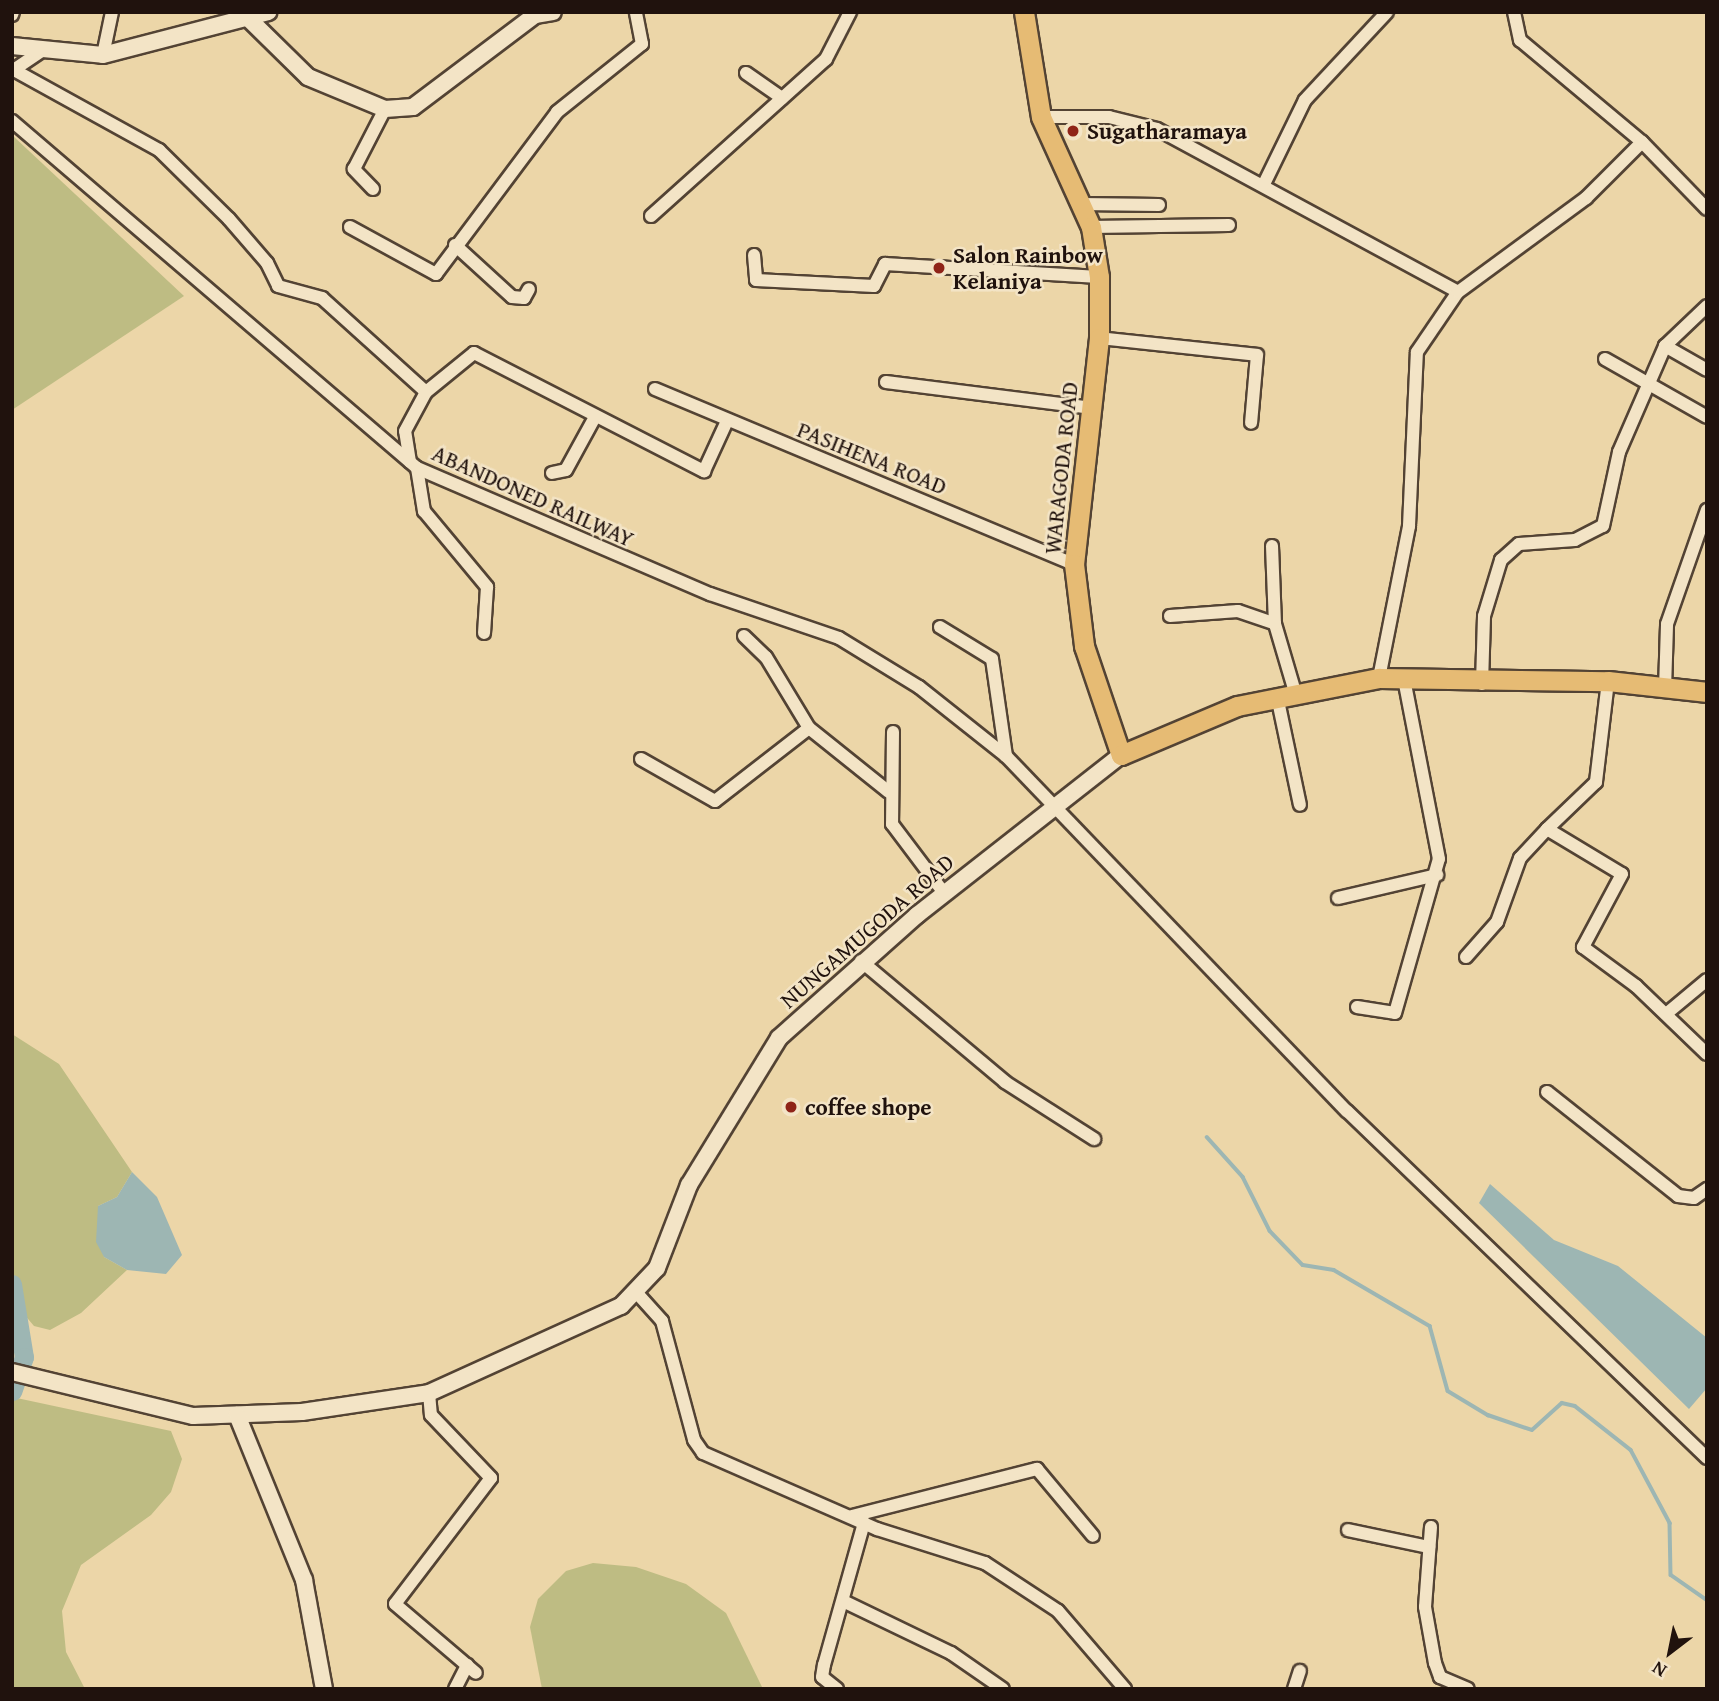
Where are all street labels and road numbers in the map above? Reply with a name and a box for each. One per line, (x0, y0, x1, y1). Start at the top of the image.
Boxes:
street label: WARAGODA ROAD (1038, 381, 1084, 555)
street label: PASIHENA ROAD (793, 415, 951, 501)
street label: ABANDONED RAILWAY (428, 439, 638, 553)
street label: NUNGAMUGODA ROAD (775, 848, 959, 1014)

